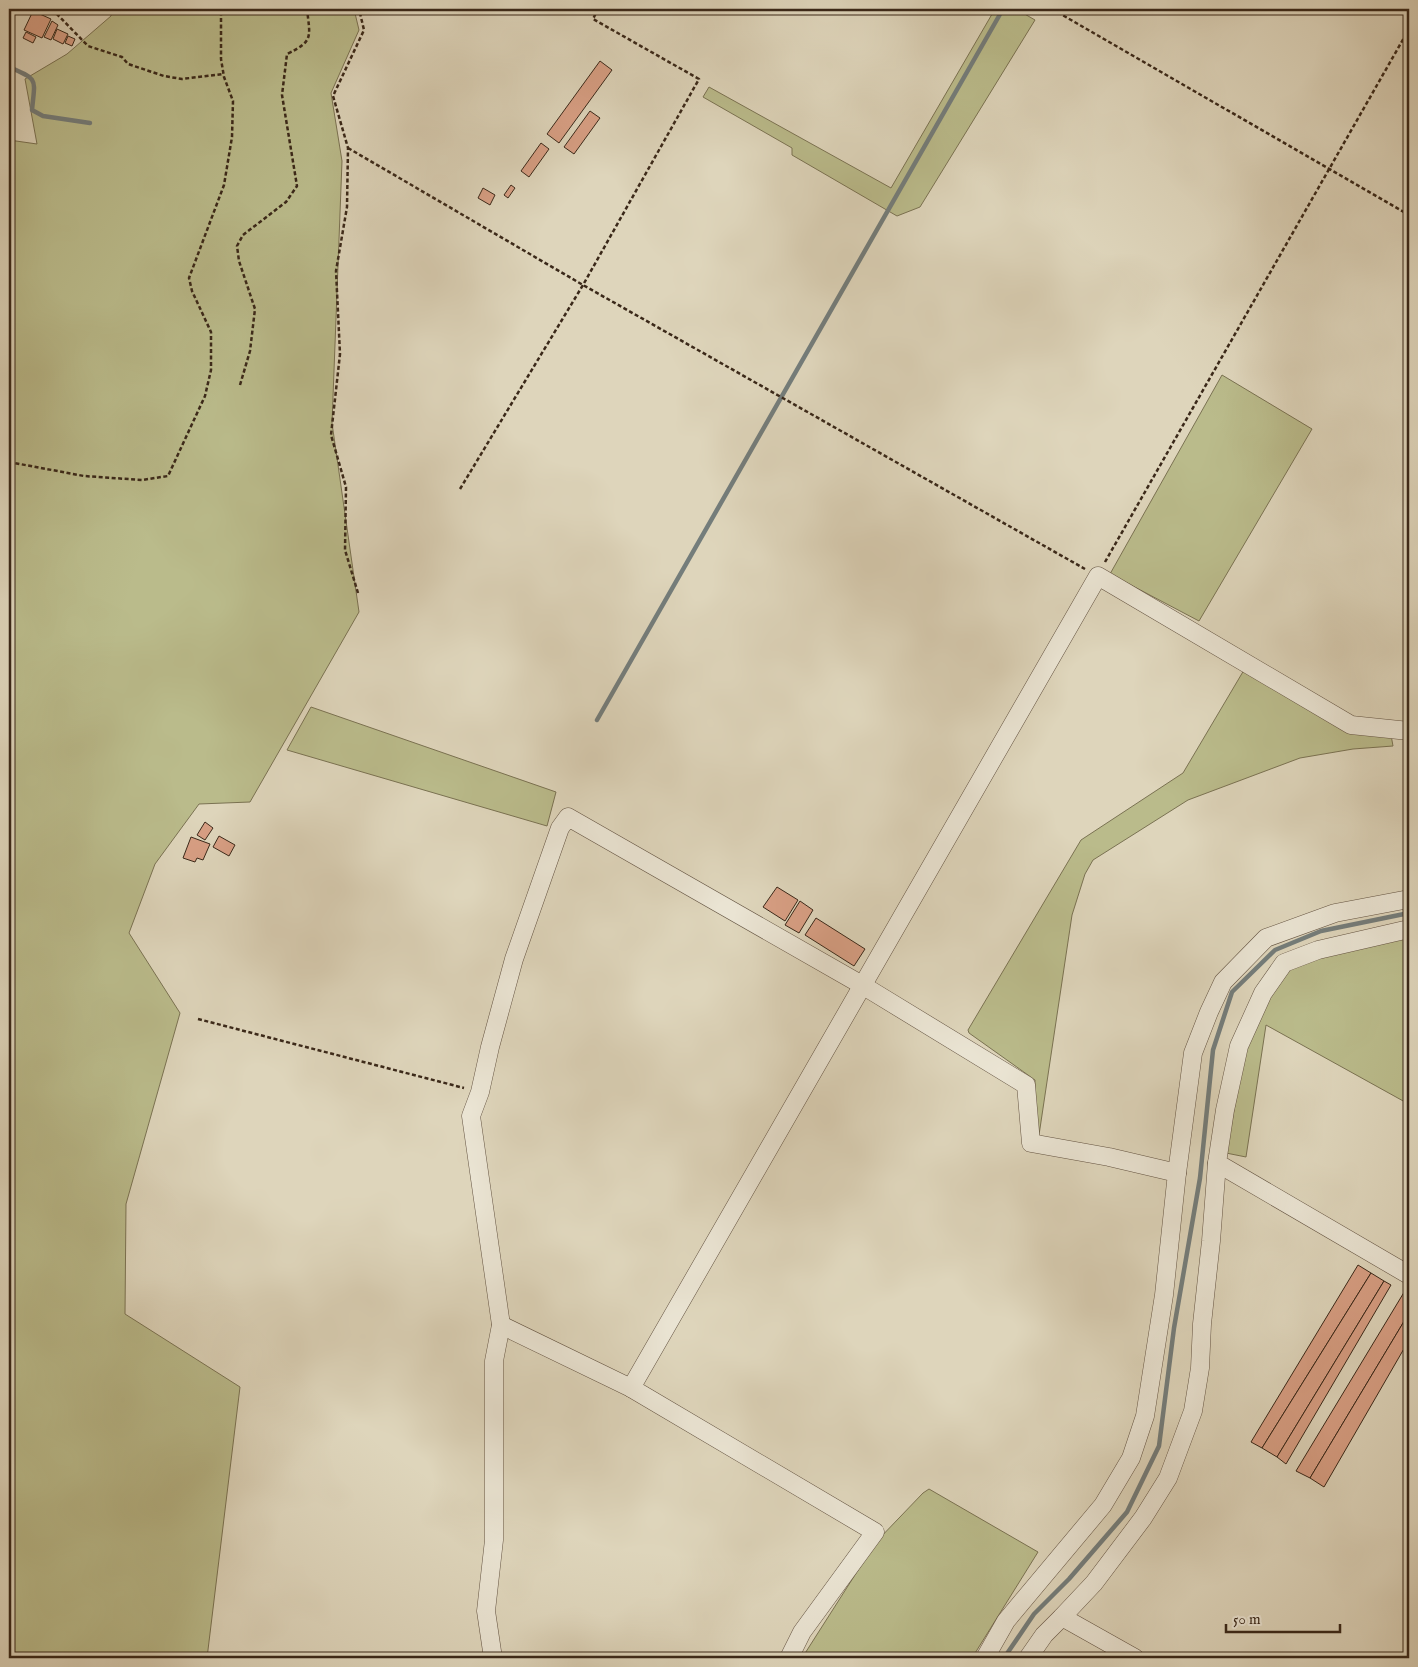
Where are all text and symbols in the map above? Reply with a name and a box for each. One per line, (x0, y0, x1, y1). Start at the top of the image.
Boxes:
scale bar (1226, 1602, 1339, 1634)
text: 50 m (1233, 1610, 1261, 1629)

